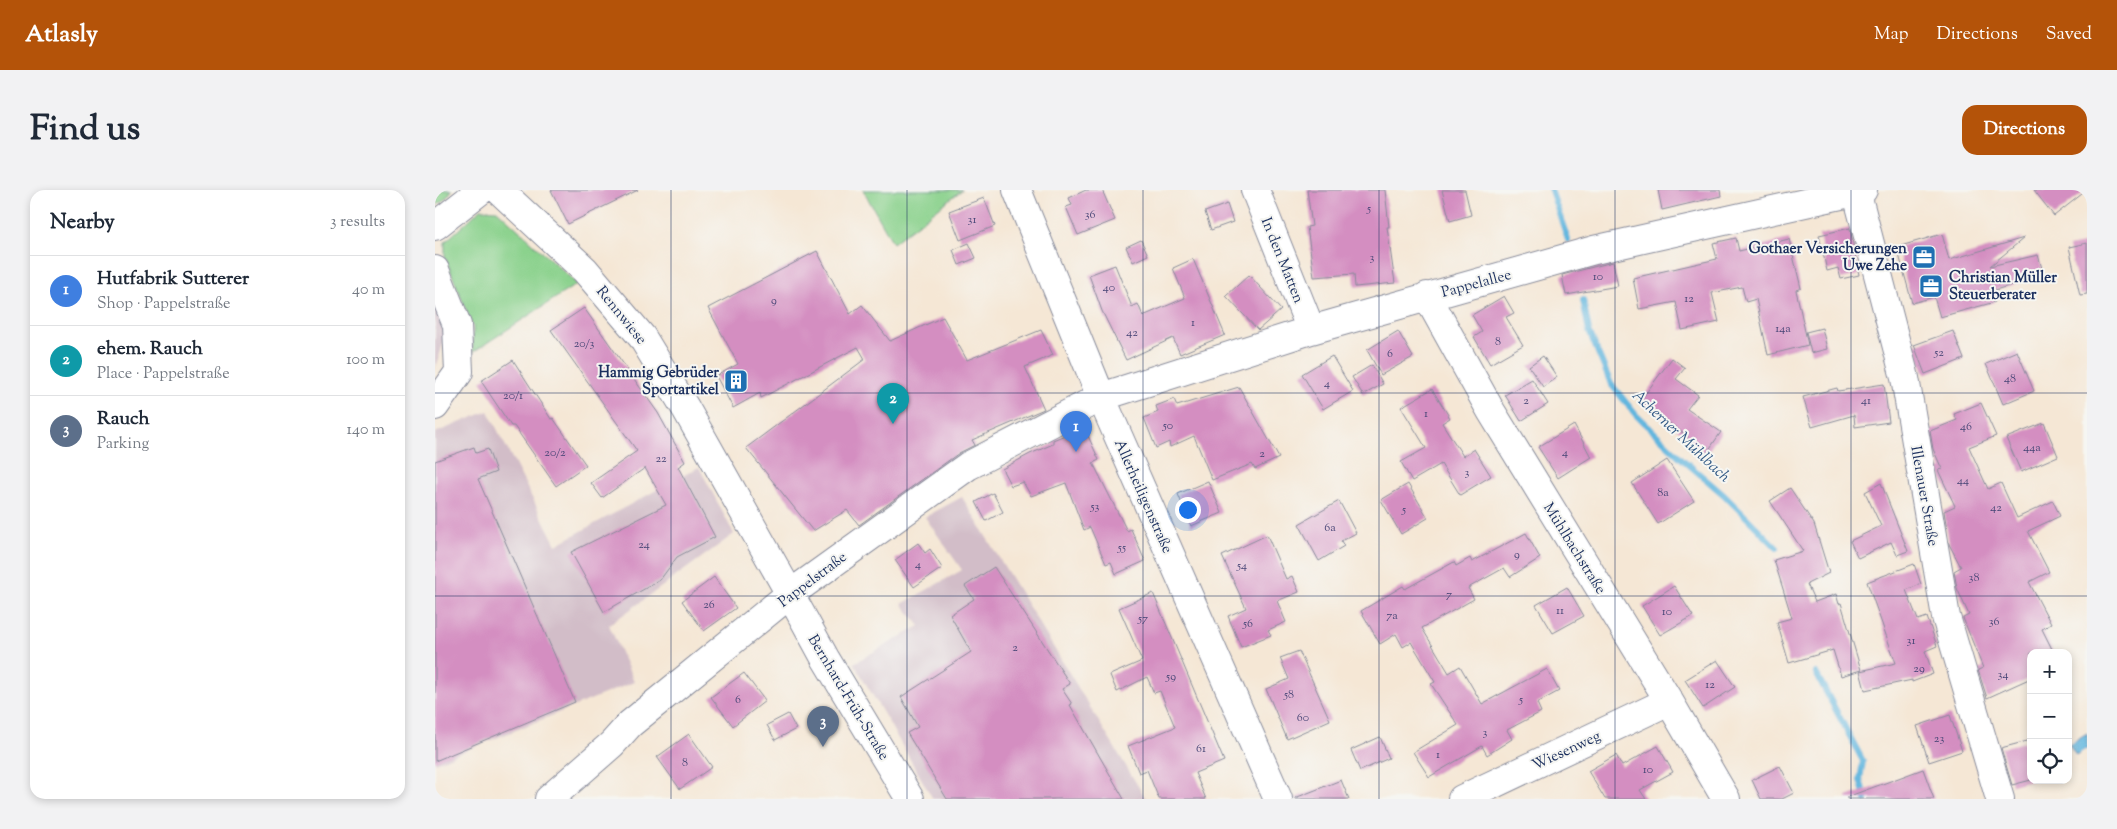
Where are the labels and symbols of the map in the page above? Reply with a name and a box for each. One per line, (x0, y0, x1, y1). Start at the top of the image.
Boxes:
house number: 5 (1366, 200, 1371, 218)
house number: 36 (1085, 206, 1095, 224)
house number: 31 (968, 211, 976, 229)
street label: In den Matten (1255, 214, 1308, 307)
place label: Gothaer Versicherungen Uwe Zehe (1748, 239, 1907, 277)
office icon: Gothaer Versicherungen Uwe Zehe (1911, 244, 1937, 270)
house number: 3 (1370, 249, 1375, 267)
street label: Pappelallee (1439, 265, 1514, 304)
house number: 10 (1593, 268, 1603, 286)
place label: Christian Müller Steuerberater (1949, 268, 2057, 306)
office icon: Christian Müller Steuerberater (1918, 273, 1944, 299)
house number: 40 (1103, 279, 1115, 297)
street label: Rennwiese (591, 282, 651, 350)
house number: 12 (1684, 290, 1694, 308)
house number: 9 (771, 292, 777, 310)
house number: 1 (1191, 314, 1195, 332)
house number: 14a (1775, 320, 1791, 338)
house number: 42 (1126, 324, 1138, 342)
house number: 8 (1495, 333, 1501, 351)
house number: 20/3 (574, 335, 595, 353)
house number: 52 (1933, 344, 1944, 362)
house number: 6 (1387, 345, 1393, 363)
place label: Hammig Gebrüder Sportartikel (598, 363, 720, 401)
building icon: Hammig Gebrüder Sportartikel (723, 368, 749, 394)
house number: 48 (2004, 370, 2016, 388)
house number: 4 (1324, 375, 1330, 393)
pin: 2 (877, 383, 909, 424)
water label: Acherner Mühlbach (1626, 385, 1735, 489)
house number: 20/1 (503, 387, 523, 405)
house number: 2 (1523, 392, 1529, 410)
house number: 41 (1861, 392, 1871, 410)
house number: 1 (1424, 405, 1428, 423)
pin: 1 (1060, 411, 1092, 452)
house number: 50 (1162, 417, 1173, 435)
house number: 46 (1960, 418, 1972, 436)
street label: Allerheiligenstraße (1108, 436, 1177, 557)
house number: 44a (2023, 439, 2041, 457)
house number: 20/2 (544, 444, 566, 462)
house number: 4 (1562, 444, 1568, 462)
street label: Illenauer Straße (1904, 444, 1943, 548)
house number: 2 (1259, 445, 1265, 463)
house number: 22 (655, 450, 667, 468)
house number: 3 (1465, 464, 1470, 482)
house number: 44 (1957, 472, 1969, 490)
house number: 8a (1657, 484, 1669, 502)
your location (1175, 497, 1201, 523)
house number: 53 (1090, 498, 1100, 516)
street label: Mühlbachstraße (1537, 499, 1610, 599)
house number: 42 (1990, 499, 2002, 517)
house number: 5 (1401, 501, 1406, 519)
house number: 6a (1324, 519, 1336, 537)
house number: 24 (638, 536, 650, 554)
house number: 55 (1117, 539, 1126, 557)
house number: 9 (1514, 546, 1520, 564)
street label: Pappelstraße (774, 547, 852, 613)
house number: 4 (915, 556, 921, 574)
house number: 54 (1236, 557, 1247, 575)
house number: 38 (1969, 569, 1979, 587)
house number: 7 (1446, 586, 1452, 604)
house number: 26 (703, 596, 715, 614)
house number: 11 (1556, 602, 1564, 620)
house number: 10 (1662, 603, 1672, 621)
house number: 7a (1386, 607, 1398, 625)
house number: 57 (1137, 610, 1148, 628)
house number: 36 (1989, 613, 1999, 631)
house number: 56 (1242, 615, 1253, 633)
street label: Bernhard-Früh-Straße (802, 631, 894, 765)
house number: 31 (1907, 632, 1915, 650)
house number: 2 (1012, 639, 1018, 657)
house number: 29 (1913, 660, 1925, 678)
house number: 34 (1998, 666, 2008, 684)
house number: 59 (1165, 668, 1176, 686)
house number: 12 (1705, 676, 1715, 694)
house number: 58 (1283, 686, 1294, 704)
house number: 6 (735, 691, 741, 709)
house number: 5 (1518, 691, 1523, 709)
pin: 3 (807, 706, 839, 747)
house number: 60 (1297, 709, 1309, 727)
house number: 3 (1483, 724, 1488, 742)
street label: Wiesenweg (1529, 726, 1604, 776)
house number: 23 (1934, 730, 1944, 748)
house number: 61 (1196, 740, 1206, 758)
house number: 1 (1436, 746, 1440, 764)
house number: 8 (682, 754, 688, 772)
house number: 10 (1643, 761, 1653, 779)

